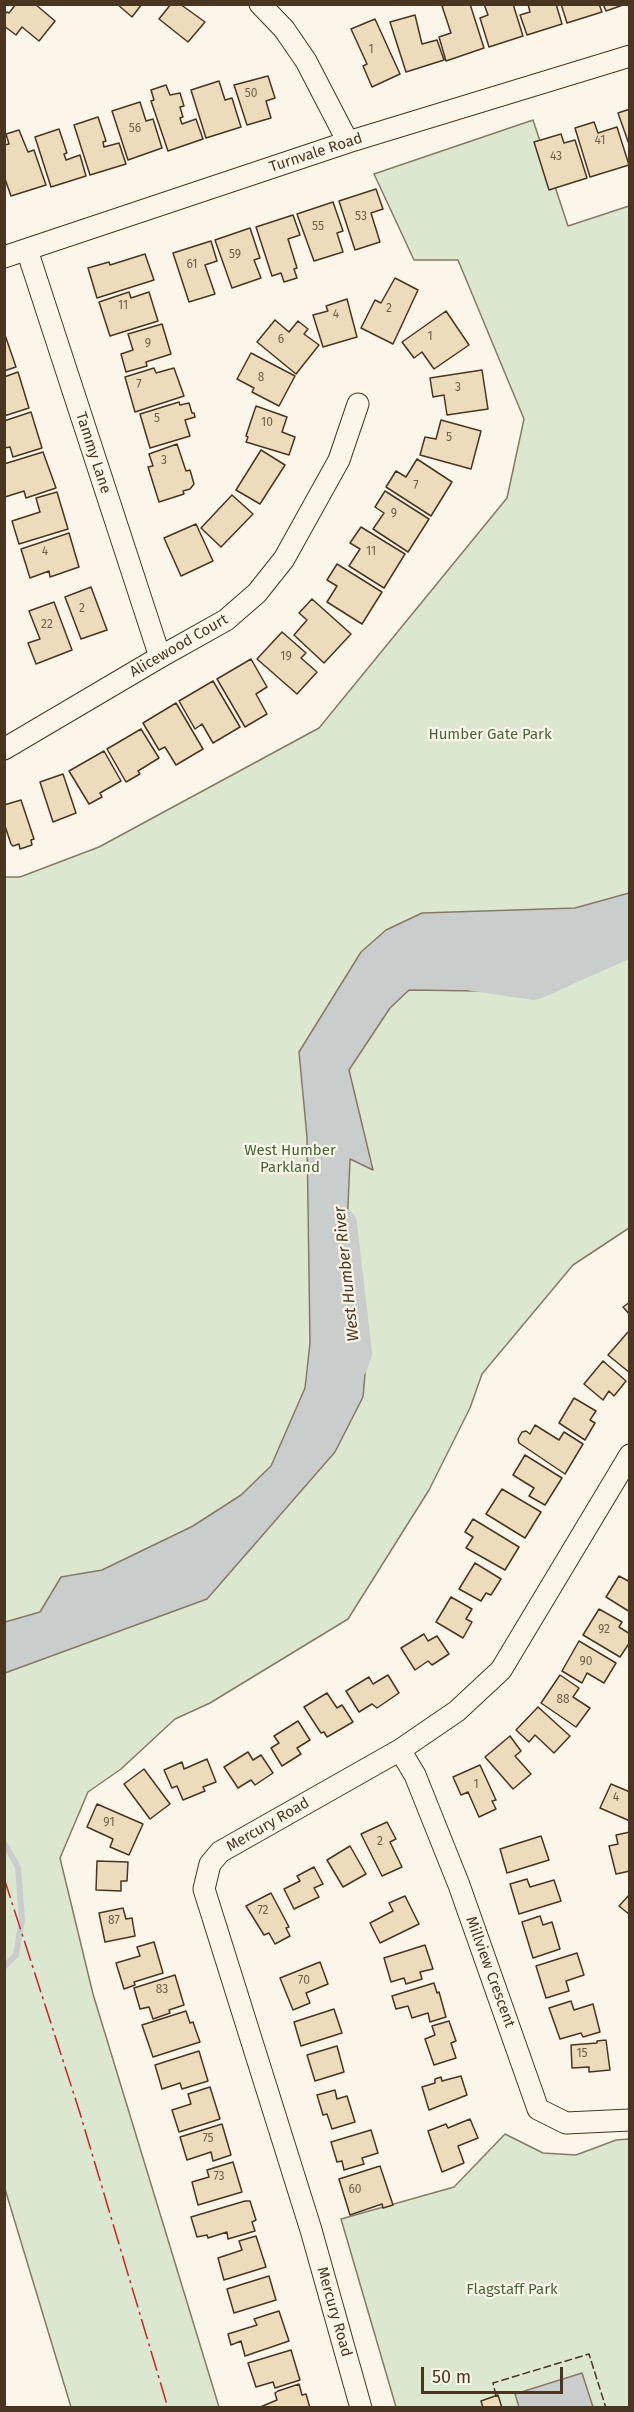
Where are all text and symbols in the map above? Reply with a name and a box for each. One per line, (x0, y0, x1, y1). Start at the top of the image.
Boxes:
house number: 1 (368, 43, 374, 57)
house number: 50 (245, 87, 257, 101)
house number: 56 (129, 122, 141, 136)
street label: Turnvale Road (267, 130, 365, 176)
house number: 41 (595, 134, 605, 148)
house number: 43 (550, 150, 562, 164)
house number: 53 (355, 210, 367, 224)
house number: 55 (312, 220, 324, 234)
house number: 59 (229, 248, 241, 262)
house number: 61 (186, 258, 198, 272)
house number: 11 (118, 299, 128, 313)
house number: 2 (386, 302, 392, 316)
house number: 4 (333, 308, 339, 322)
house number: 1 (427, 330, 433, 344)
house number: 6 (278, 333, 284, 347)
house number: 9 (145, 337, 151, 351)
house number: 8 (258, 371, 264, 385)
house number: 7 (136, 378, 142, 392)
house number: 3 (455, 381, 461, 395)
street label: Tammy Lane (71, 410, 115, 496)
house number: 5 (154, 412, 160, 426)
house number: 10 (261, 416, 273, 430)
house number: 5 (446, 431, 452, 445)
house number: 3 (161, 454, 167, 468)
house number: 7 (413, 479, 419, 493)
house number: 9 (391, 507, 397, 521)
house number: 4 (42, 545, 48, 559)
house number: 11 (366, 545, 376, 559)
house number: 2 (79, 602, 85, 616)
street label: Alicewood Court (127, 611, 231, 681)
house number: 22 (41, 618, 53, 632)
house number: 19 (280, 650, 292, 664)
park label: Humber Gate Park (428, 726, 552, 744)
park label: West Humber Parkland (244, 1142, 336, 1177)
water label: West Humber River (330, 1205, 364, 1343)
house number: 92 (598, 1623, 610, 1637)
house number: 90 (580, 1655, 592, 1669)
house number: 88 (556, 1693, 570, 1707)
house number: 1 (473, 1778, 479, 1792)
house number: 4 (613, 1791, 619, 1805)
street label: Mercury Road (223, 1794, 313, 1856)
house number: 91 (103, 1816, 115, 1830)
house number: 2 (377, 1835, 383, 1849)
house number: 72 (257, 1904, 269, 1918)
house number: 87 (108, 1914, 120, 1928)
street label: Millview Crescent (462, 1914, 518, 2030)
house number: 70 (298, 1974, 310, 1988)
house number: 83 (156, 1983, 168, 1997)
house number: 15 (576, 2047, 588, 2061)
house number: 75 (202, 2132, 214, 2146)
house number: 73 (213, 2170, 225, 2184)
house number: 60 (348, 2183, 362, 2197)
street label: Mercury Road (313, 2265, 355, 2359)
park label: Flagstaff Park (466, 2281, 558, 2299)
scale bar (424, 2355, 566, 2393)
text: 50 m (432, 2366, 471, 2388)

